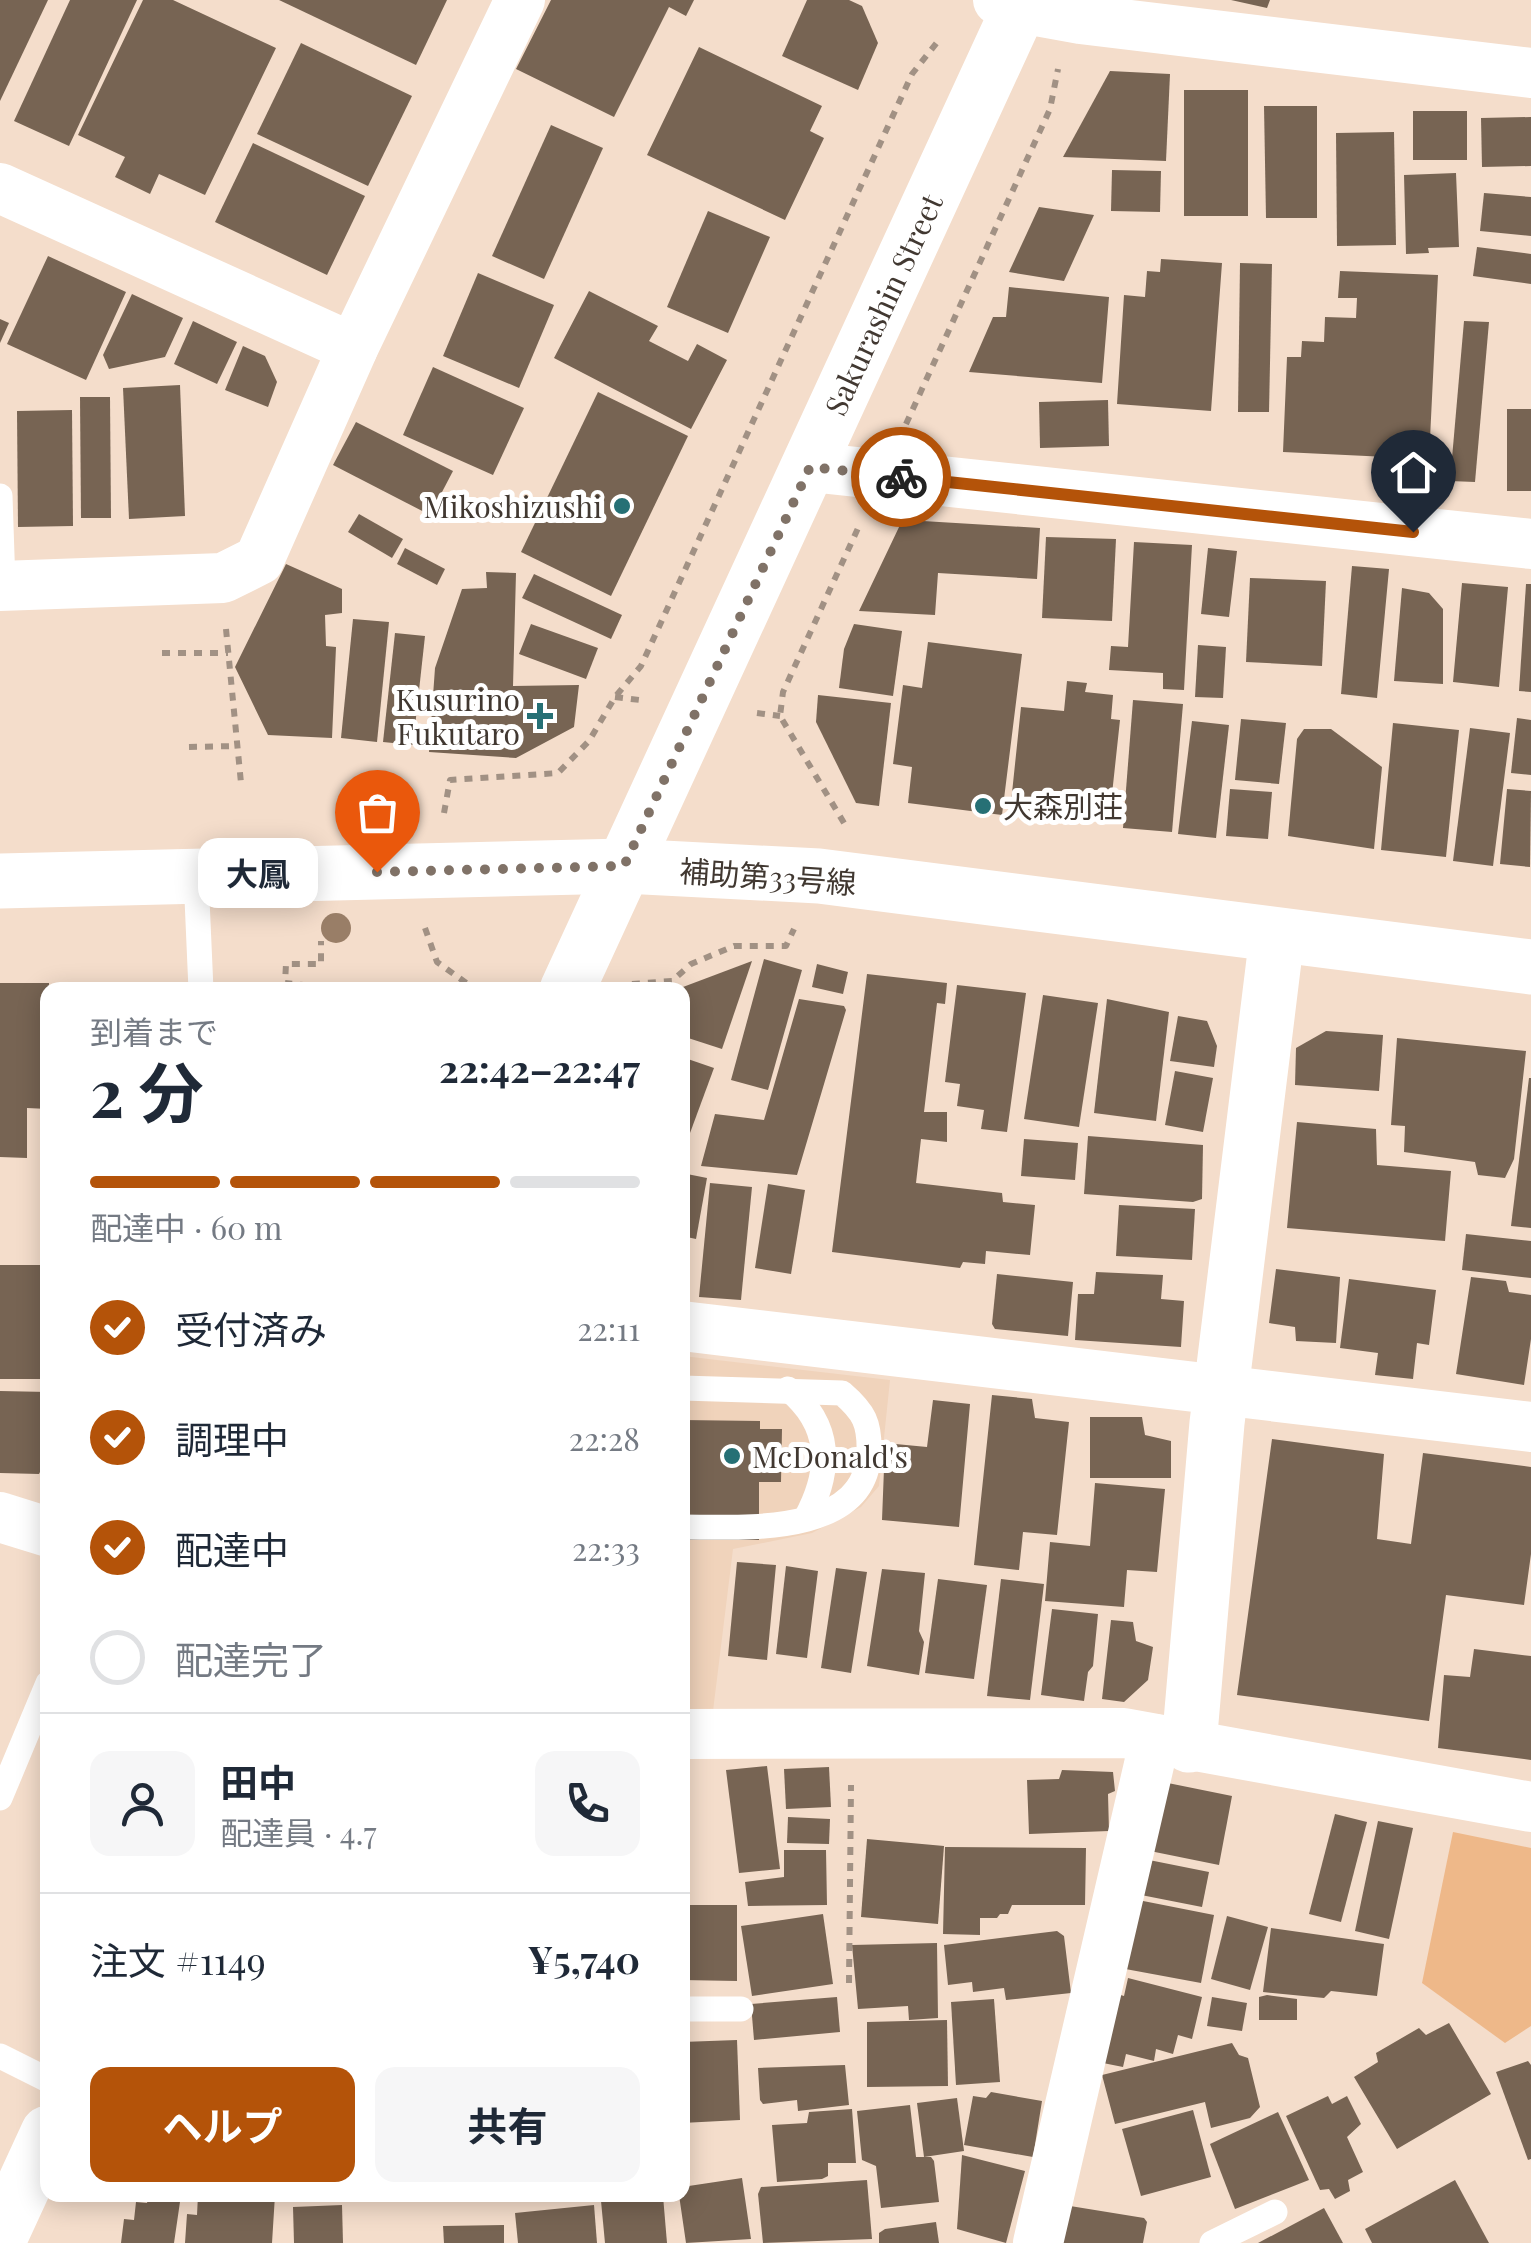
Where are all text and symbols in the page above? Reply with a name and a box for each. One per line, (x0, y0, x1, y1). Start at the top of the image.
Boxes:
street label: Sakurashin Street (815, 187, 951, 421)
courier (851, 427, 951, 527)
pin (1371, 430, 1456, 533)
icon: home (1386, 445, 1441, 500)
icon: bike (874, 450, 929, 505)
place label: Mikoshizushi (424, 486, 602, 526)
marker: Mikoshizushi (611, 495, 633, 517)
place label: Kusurino Fukutaro (396, 679, 520, 753)
marker: Kusurino Fukutaro (529, 705, 551, 727)
pin (335, 770, 420, 873)
icon: bag (350, 785, 405, 840)
place label: 大森別荘 (1003, 786, 1123, 826)
marker: 大森別荘 (972, 795, 994, 817)
callout: 大鳳 (197, 837, 317, 907)
street label: 補助第33号線 (678, 850, 858, 902)
text: 大鳳 (226, 851, 290, 894)
text: 到着まで (90, 1009, 218, 1052)
text: 22:42–22:47 (439, 1042, 640, 1093)
text: 2 分 (90, 1047, 203, 1133)
text: 配達中 · 60 m (90, 1205, 283, 1248)
icon: check (90, 1300, 145, 1355)
text: 受付済み (175, 1303, 327, 1354)
text: 22:11 (577, 1306, 640, 1349)
icon: check (90, 1410, 145, 1465)
text: 調理中 (175, 1413, 289, 1464)
text: 22:28 (569, 1416, 640, 1459)
place label: McDonald's (752, 1436, 908, 1476)
marker: McDonald's (721, 1445, 743, 1467)
icon: check (90, 1520, 145, 1575)
text: 配達中 (175, 1523, 289, 1574)
text: 22:33 (572, 1526, 640, 1569)
text: 配達完了 (175, 1633, 327, 1684)
button: person (90, 1751, 195, 1856)
button: phone (535, 1751, 640, 1856)
text: 田中 (220, 1756, 296, 1807)
text: 配達員 · 4.7 (220, 1810, 377, 1853)
text: ¥5,740 (527, 1933, 640, 1984)
text: 注文 #1149 (90, 1934, 266, 1985)
button: ヘルプ (90, 2067, 355, 2182)
button: 共有 (375, 2067, 640, 2182)

